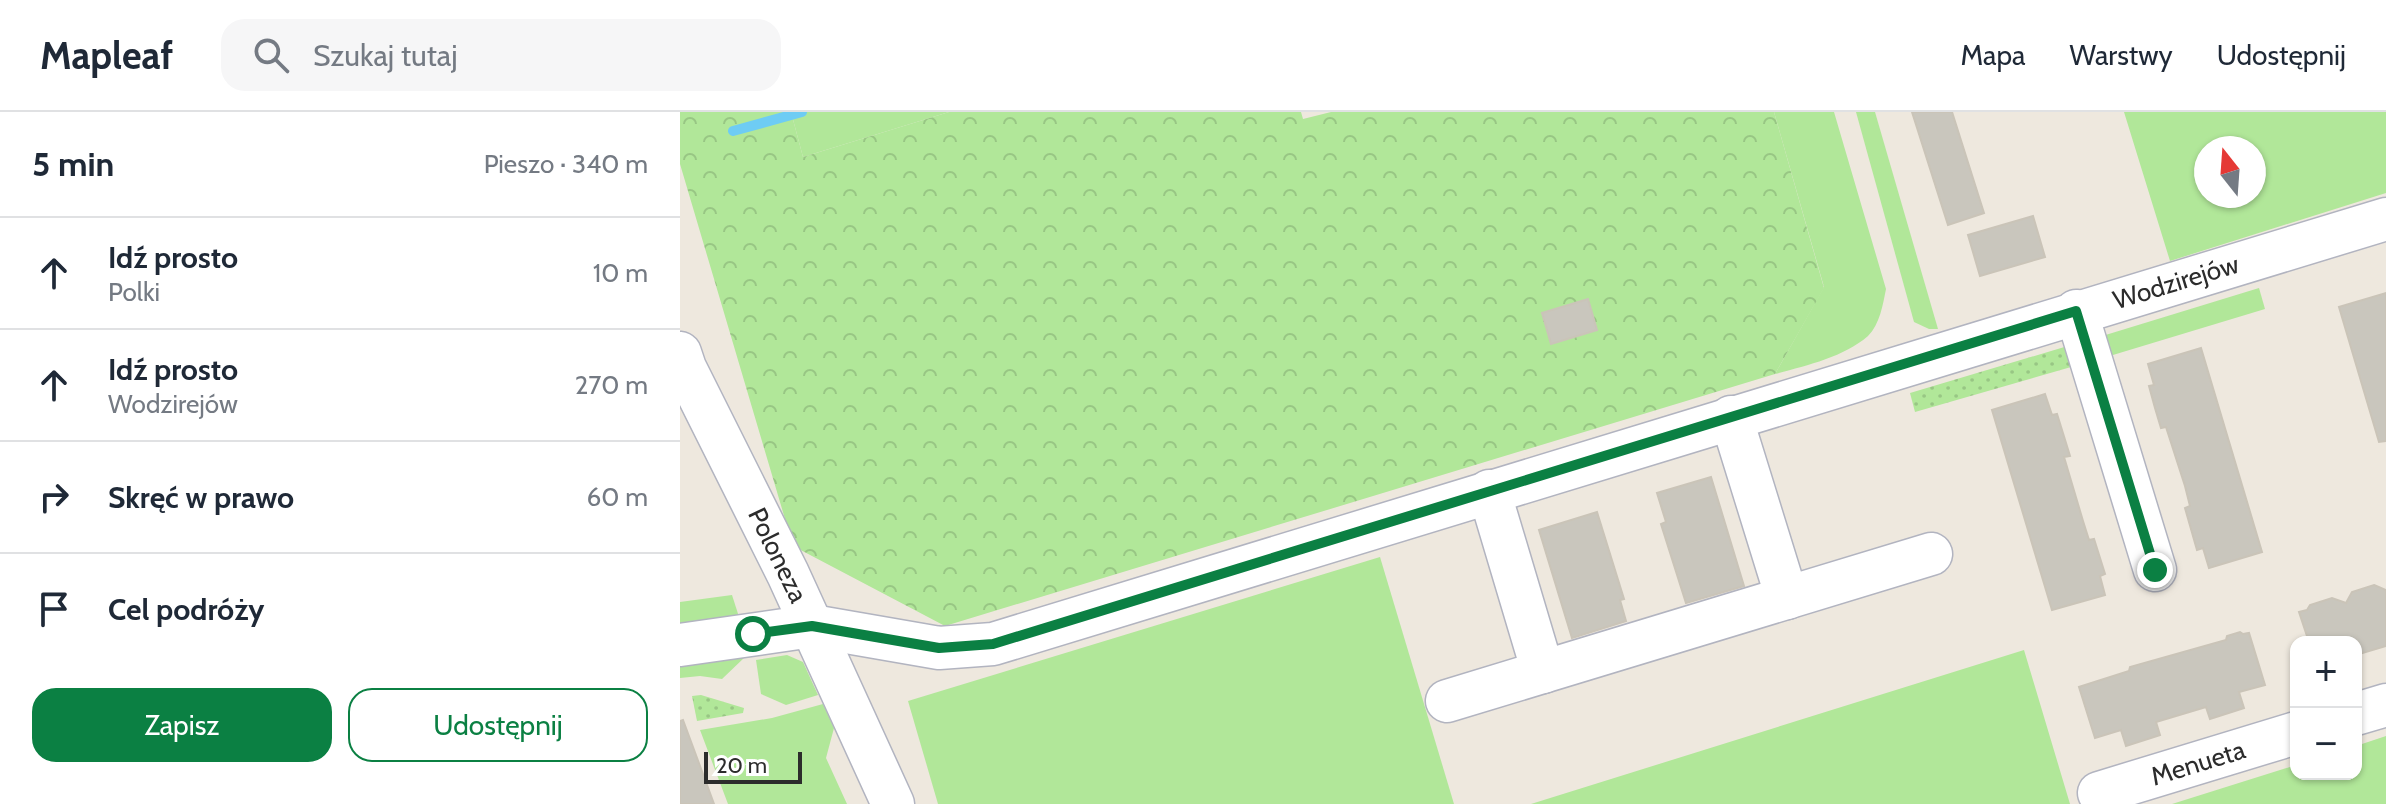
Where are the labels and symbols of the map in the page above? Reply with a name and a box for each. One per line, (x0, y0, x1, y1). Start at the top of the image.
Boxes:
north arrow (2194, 136, 2266, 208)
street label: Wodzirejów (2109, 248, 2243, 316)
street label: Poloneza (741, 502, 815, 608)
route end (2137, 552, 2173, 588)
route start (735, 616, 771, 652)
street label: Menueta (2147, 733, 2249, 792)
scale bar (704, 748, 802, 784)

